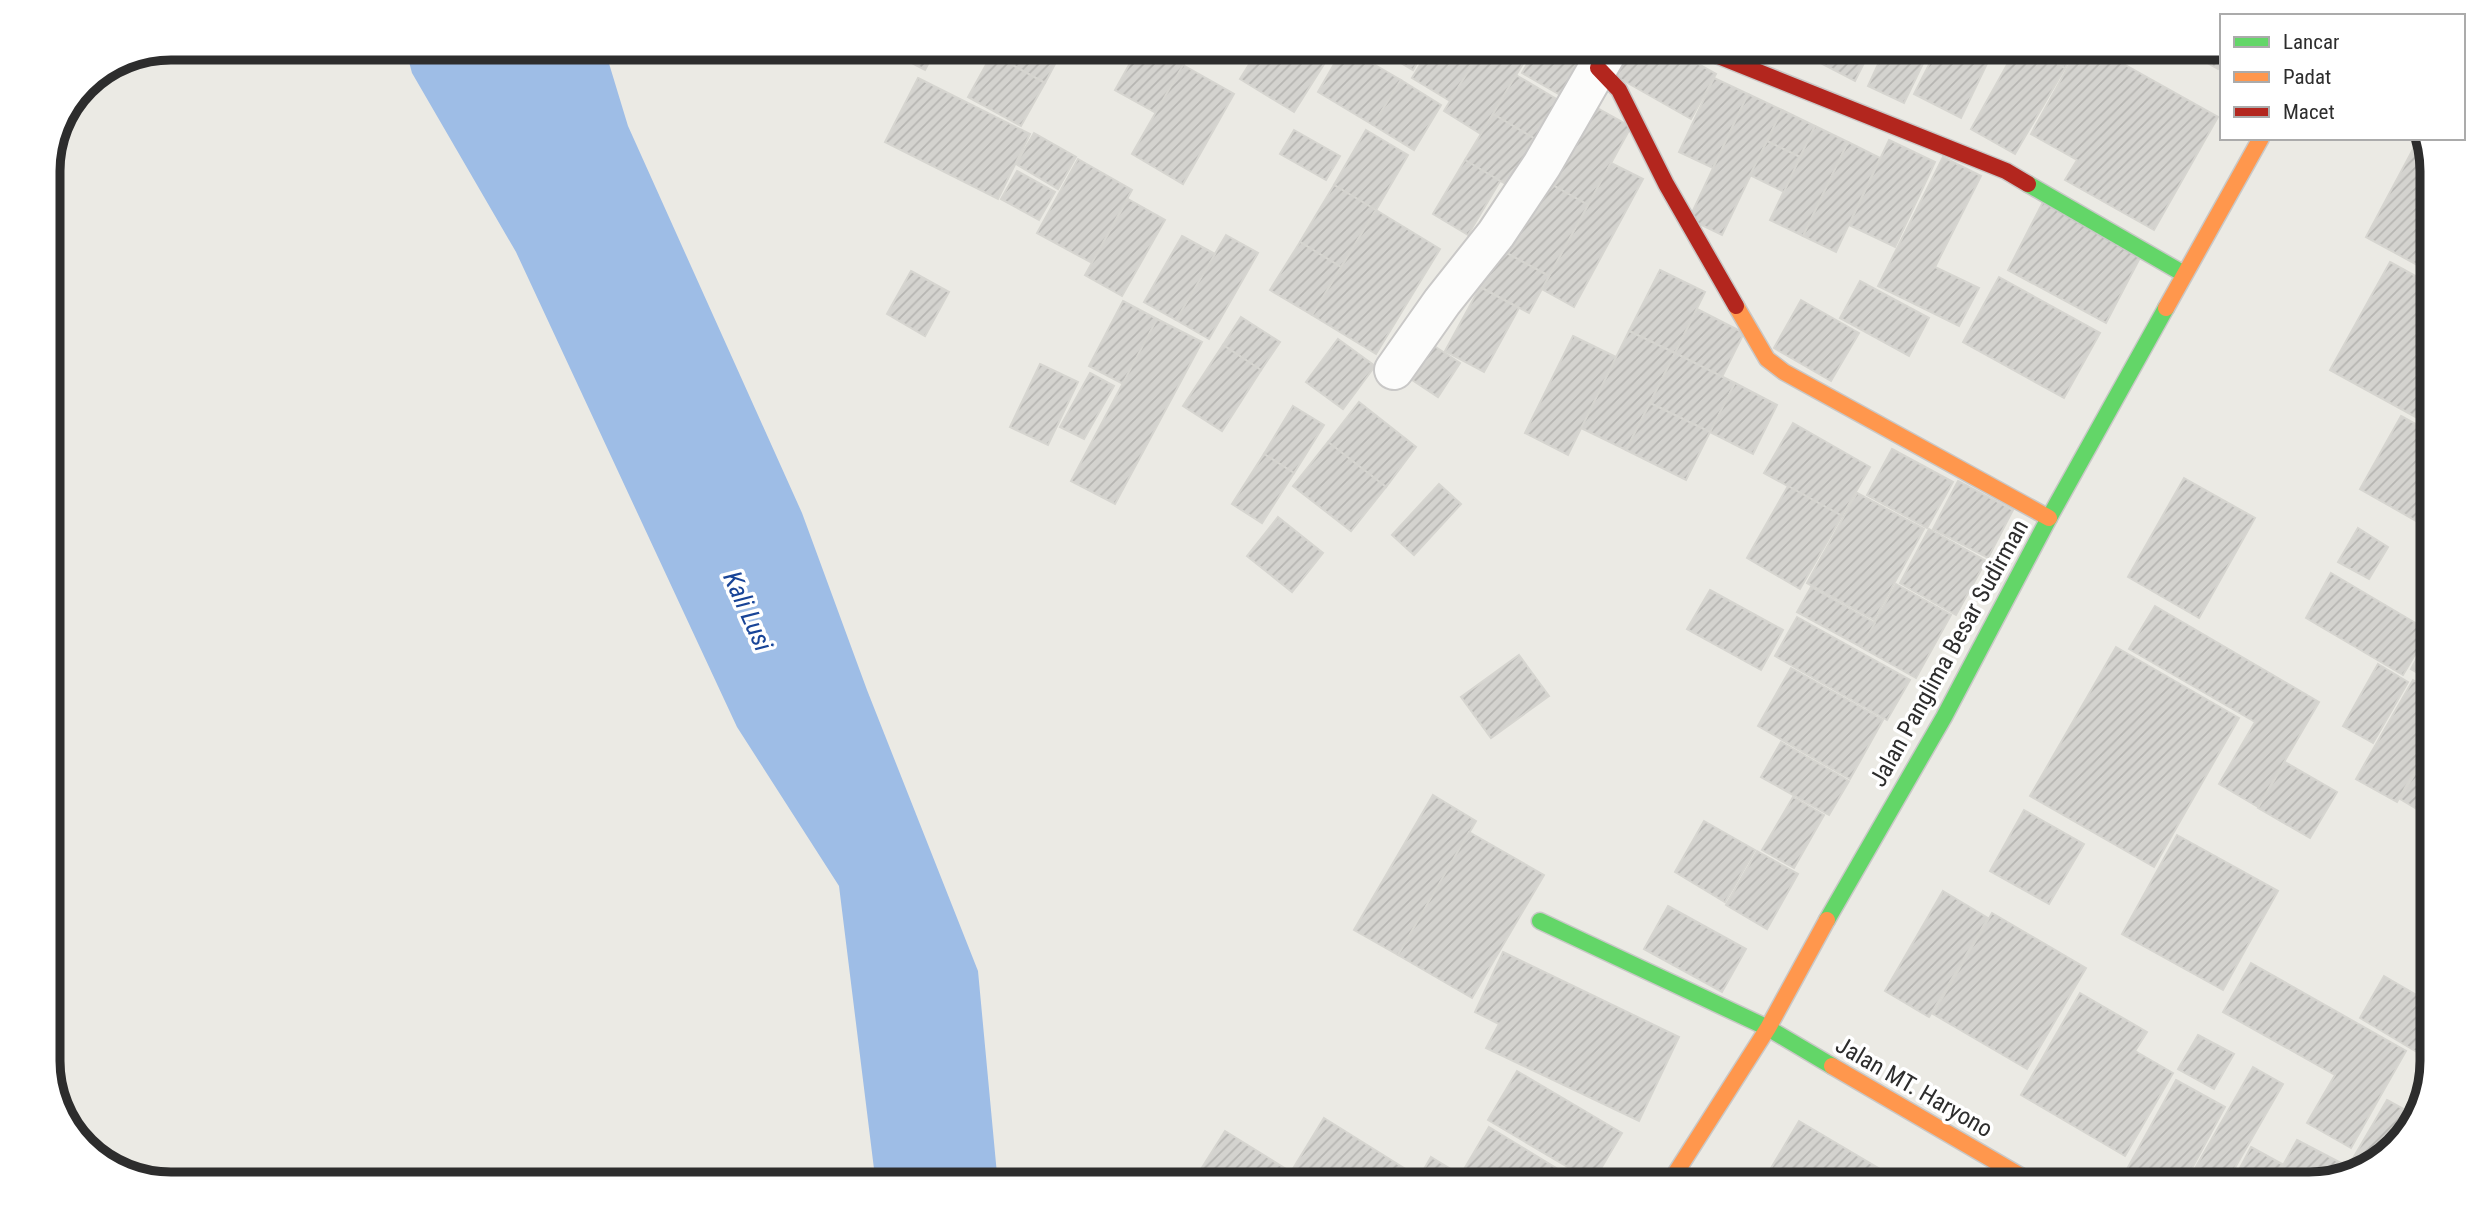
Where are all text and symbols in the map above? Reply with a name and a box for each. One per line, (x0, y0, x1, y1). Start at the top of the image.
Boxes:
legend (2220, 14, 2465, 140)
text: Lancar (2283, 30, 2339, 54)
text: Padat (2283, 65, 2331, 89)
text: Macet (2283, 100, 2335, 124)
street label: Jalan Panglima Besar Sudirman (1864, 515, 2034, 791)
water label: Kali Lusi (717, 566, 779, 656)
street label: Jalan MT. Haryono (1831, 1031, 1997, 1143)

